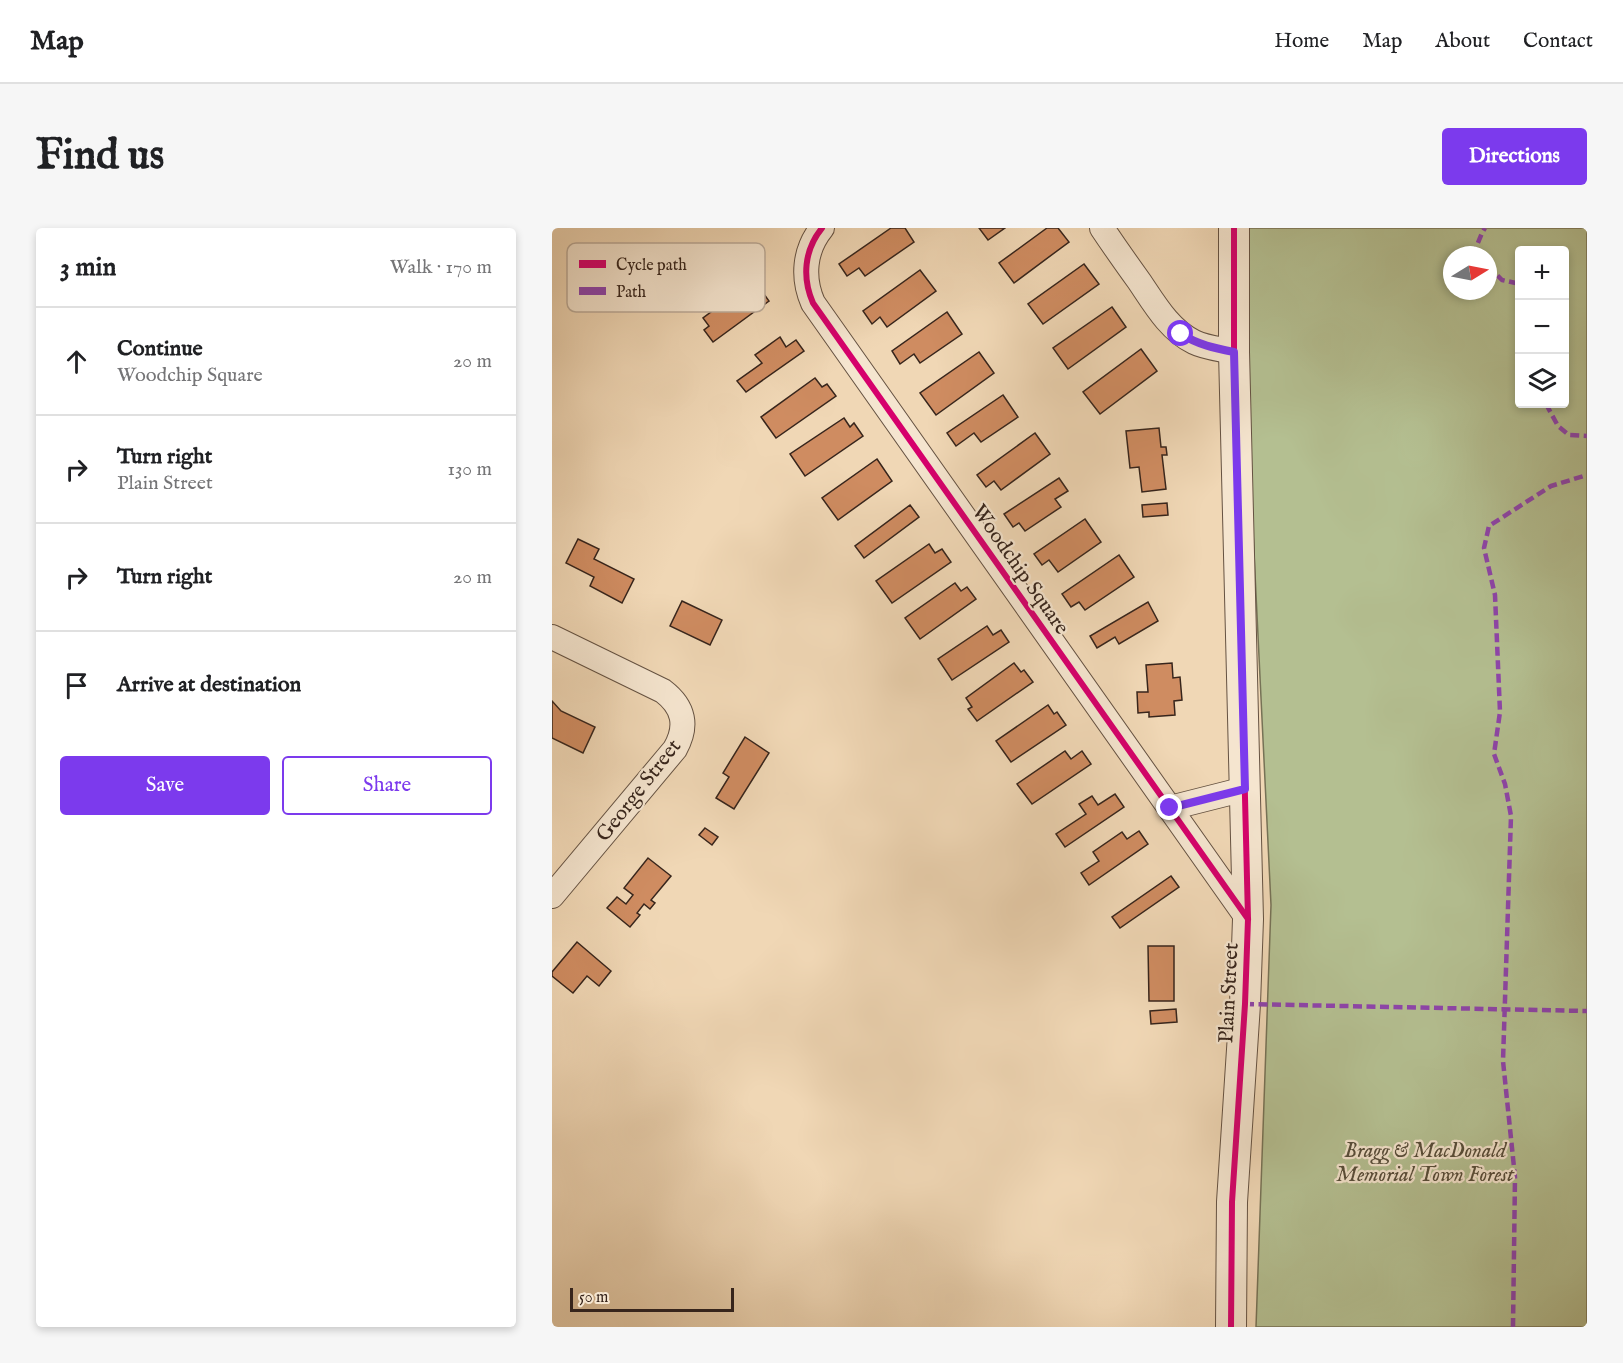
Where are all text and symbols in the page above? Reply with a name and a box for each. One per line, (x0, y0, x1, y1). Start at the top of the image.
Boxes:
text: Map (30, 24, 84, 59)
text: Home (1274, 28, 1329, 55)
text: Map (1362, 28, 1402, 55)
text: About (1435, 28, 1490, 55)
text: Contact (1523, 28, 1593, 55)
button: Directions (1442, 128, 1587, 185)
text: Find us (36, 130, 164, 183)
legend (567, 243, 765, 312)
north arrow (1443, 246, 1497, 300)
map controls (1515, 246, 1569, 408)
button: + (1515, 246, 1569, 300)
text: 3 min (60, 251, 116, 284)
text: Walk · 170 m (390, 255, 492, 280)
text: Cycle path (616, 256, 687, 276)
text: Path (616, 283, 647, 303)
button: − (1515, 300, 1569, 354)
route start (1167, 320, 1193, 346)
text: Continue (117, 335, 203, 363)
icon: ahead (60, 345, 93, 378)
text: 20 m (453, 349, 492, 374)
button: layers (1515, 354, 1569, 408)
text: Woodchip Square (117, 363, 263, 388)
text: Turn right (117, 443, 212, 471)
icon: right (60, 453, 93, 486)
text: 130 m (447, 457, 492, 482)
text: Plain Street (117, 471, 213, 496)
street label: Woodchip Square (965, 499, 1075, 641)
icon: right (60, 561, 93, 594)
text: Turn right (117, 563, 212, 591)
text: 20 m (453, 565, 492, 590)
icon: arrive (60, 669, 93, 702)
text: Arrive at destination (117, 671, 301, 699)
street label: George Street (591, 734, 688, 848)
button: Save (60, 756, 270, 815)
button: Share (282, 756, 492, 815)
route end (1156, 794, 1182, 820)
street label: Plain Street (1213, 942, 1246, 1044)
park label: Bragg & MacDonald Memorial Town Forest (1336, 1138, 1515, 1189)
scale bar (570, 1285, 734, 1312)
text: 50 m (579, 1288, 608, 1308)

